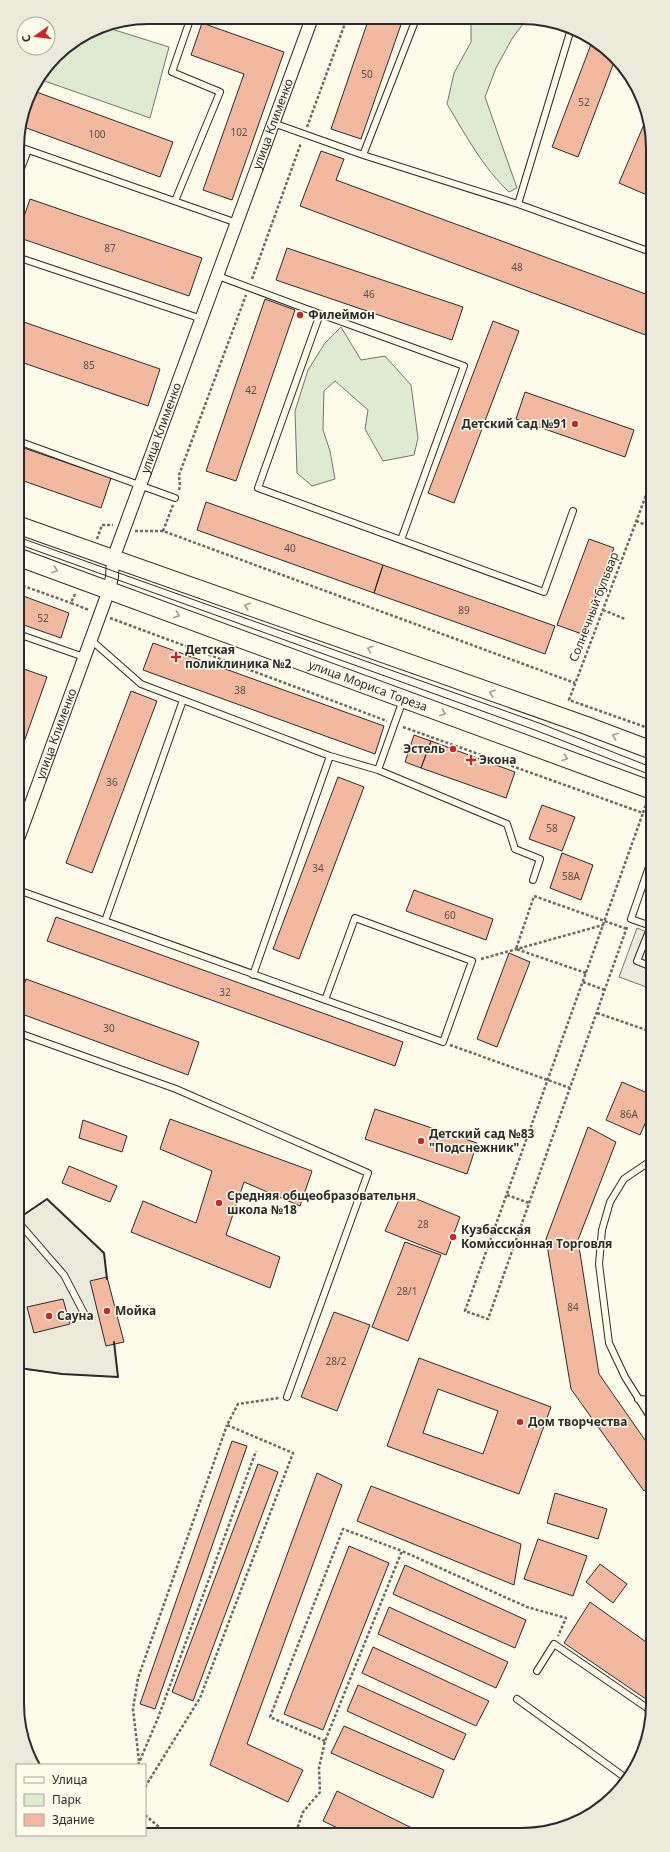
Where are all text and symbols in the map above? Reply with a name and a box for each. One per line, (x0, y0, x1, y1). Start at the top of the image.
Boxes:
north arrow (16, 16, 56, 56)
text: С (18, 33, 34, 44)
house number: 50 (361, 67, 373, 81)
street label: улица Клименко (248, 76, 297, 172)
house number: 52 (578, 95, 590, 109)
house number: 102 (230, 125, 248, 139)
house number: 100 (88, 127, 106, 141)
house number: 87 (104, 241, 116, 255)
house number: 48 (511, 260, 523, 274)
house number: 46 (363, 287, 375, 301)
place label: Филеймон (308, 306, 375, 323)
marker: Филеймон (295, 310, 305, 320)
house number: 85 (83, 358, 95, 372)
street label: улица Клименко (136, 380, 185, 476)
house number: 42 (245, 383, 257, 397)
place label: Детский сад №91 (462, 415, 567, 432)
marker: Детский сад №91 (570, 419, 580, 429)
house number: 40 (284, 541, 296, 555)
street label: Солнечный бульвар (565, 549, 622, 664)
one-way arrow (51, 566, 58, 574)
one-way arrow (244, 603, 251, 611)
house number: 89 (458, 603, 470, 617)
one-way arrow (173, 610, 180, 619)
house number: 52 (37, 611, 49, 625)
place label: Детская поликлиника №2 (185, 641, 291, 672)
one-way arrow (366, 646, 373, 654)
marker: Детская поликлиника №2 (170, 651, 182, 663)
street label: улица Мориса Тореза (306, 656, 430, 715)
house number: 38 (234, 683, 246, 697)
street label: улица Клименко (32, 686, 80, 781)
one-way arrow (489, 689, 496, 697)
one-way arrow (440, 708, 447, 717)
one-way arrow (611, 733, 618, 741)
place label: Эстель (403, 740, 445, 757)
marker: Эстель (448, 744, 458, 754)
place label: Экона (479, 751, 517, 768)
one-way arrow (562, 754, 569, 762)
marker: Экона (466, 755, 476, 765)
house number: 36 (106, 775, 118, 789)
house number: 58 (546, 821, 558, 835)
house number: 34 (312, 861, 324, 875)
house number: 58А (562, 869, 581, 883)
house number: 60 (444, 908, 456, 922)
house number: 32 (219, 985, 231, 999)
house number: 30 (103, 1021, 115, 1035)
house number: 86А (620, 1107, 639, 1121)
place label: Детский сад №83 "Подснежник" (429, 1125, 535, 1156)
marker: Детский сад №83 "Подснежник" (416, 1136, 426, 1146)
place label: Средняя общеобразовательня школа №18 (227, 1187, 416, 1218)
marker: Средняя общеобразовательня школа №18 (214, 1198, 224, 1208)
house number: 28 (417, 1217, 429, 1231)
place label: Кузбасская Комиссионная Торговля (461, 1221, 612, 1252)
marker: Кузбасская Комиссионная Торговля (448, 1232, 458, 1242)
house number: 28/1 (397, 1284, 417, 1298)
house number: 84 (567, 1300, 579, 1314)
place label: Мойка (115, 1302, 156, 1319)
marker: Мойка (102, 1306, 112, 1316)
place label: Сауна (57, 1307, 94, 1324)
marker: Сауна (44, 1311, 54, 1321)
house number: 28/2 (326, 1354, 347, 1368)
place label: Дом творчества (528, 1413, 627, 1430)
marker: Дом творчества (515, 1417, 525, 1427)
legend (16, 1764, 146, 1836)
text: Улица (52, 1771, 87, 1788)
text: Парк (52, 1791, 82, 1808)
text: Здание (52, 1811, 95, 1828)

